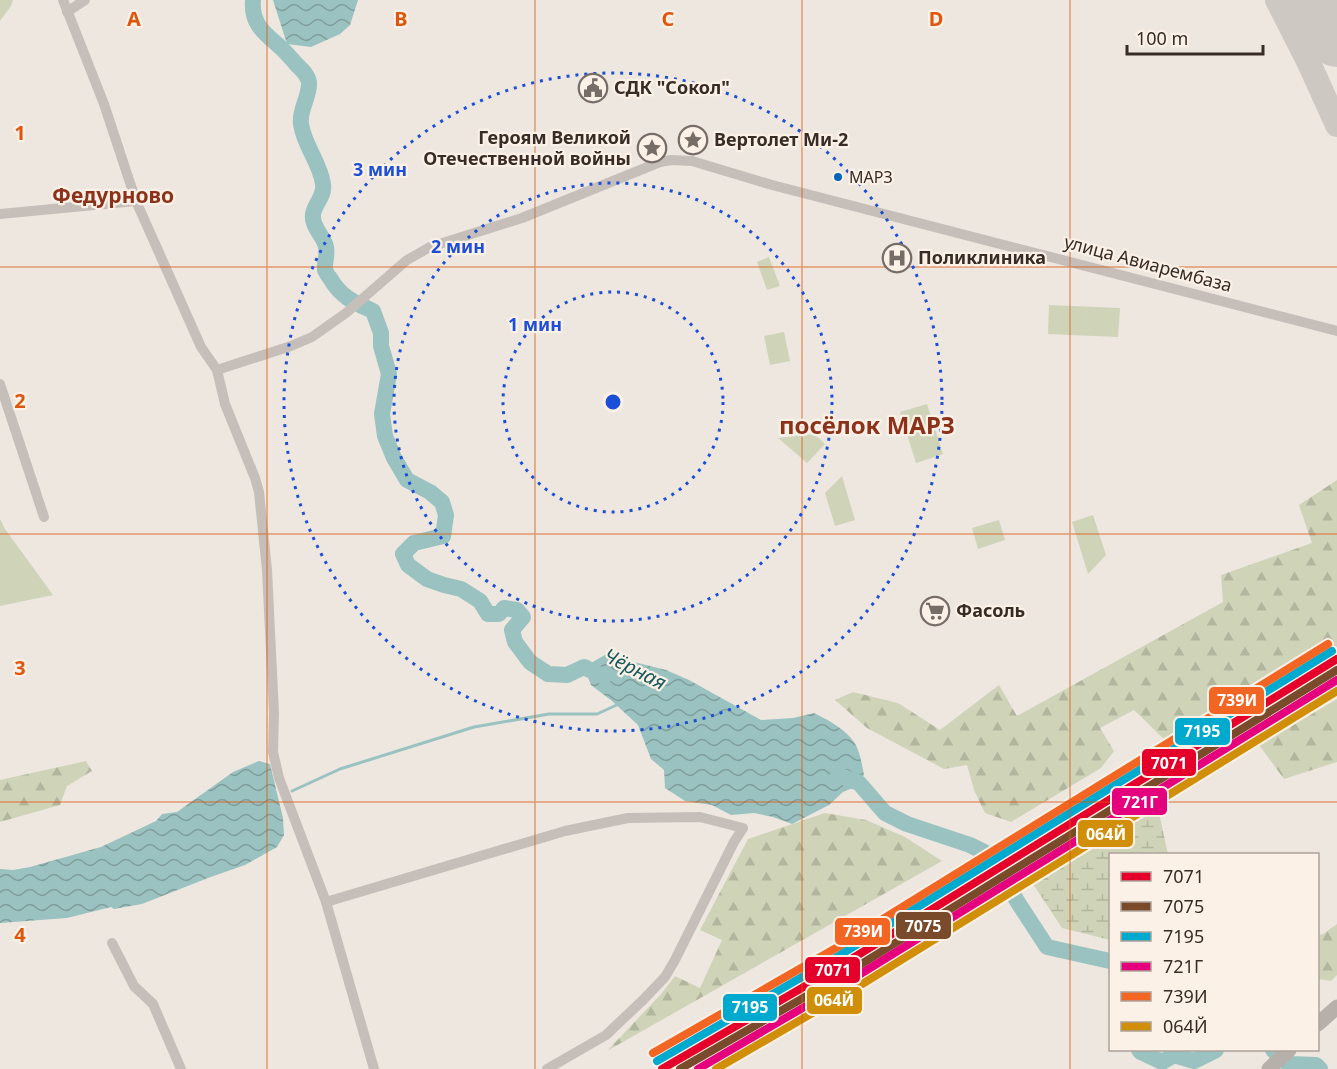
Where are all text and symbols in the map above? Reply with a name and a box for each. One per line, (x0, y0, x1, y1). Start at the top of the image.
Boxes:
text: A (127, 5, 141, 32)
text: B (394, 5, 408, 32)
text: C (662, 5, 675, 32)
text: D (929, 5, 943, 32)
scale bar (1127, 18, 1264, 56)
text: 100 m (1136, 26, 1188, 50)
public building icon: СДК "Сокол" (577, 72, 609, 104)
place label: СДК "Сокол" (614, 75, 730, 99)
text: 1 (14, 119, 26, 146)
place icon: Вертолет Ми-2 (677, 124, 709, 156)
place label: Героям Великой Отечественной войны (423, 125, 631, 170)
place label: Вертолет Ми-2 (714, 127, 848, 151)
place icon: Героям Великой Отечественной войны (636, 132, 668, 164)
text: 3 мин (353, 157, 407, 181)
place label: МАРЗ (849, 166, 893, 188)
marker: МАРЗ (832, 171, 844, 183)
district label: Федурново (52, 181, 174, 209)
street label: улица Авиарембаза (1062, 229, 1235, 297)
text: 2 мин (431, 234, 485, 258)
hospital icon: Поликлиника (881, 242, 913, 274)
place label: Поликлиника (918, 245, 1046, 269)
text: 1 мин (508, 312, 562, 336)
text: 2 (14, 387, 26, 414)
centre of rings (603, 392, 623, 412)
district label: посёлок МАРЗ (779, 408, 955, 441)
supermarket icon: Фасоль (919, 595, 951, 627)
place label: Фасоль (956, 598, 1025, 622)
water label: Чёрная (599, 641, 671, 696)
text: 3 (14, 654, 26, 681)
line badge: 739И (1208, 686, 1265, 715)
text: 739И (1217, 689, 1257, 711)
line badge: 7195 (1174, 717, 1231, 746)
text: 7195 (1184, 720, 1220, 742)
line badge: 7071 (1141, 748, 1197, 777)
text: 7071 (1151, 752, 1187, 774)
line badge: 721Г (1111, 787, 1168, 816)
text: 721Г (1122, 791, 1158, 813)
line badge: 064Й (1077, 819, 1134, 848)
text: 064Й (1086, 823, 1126, 845)
legend (1109, 853, 1319, 1051)
text: 7071 (1163, 864, 1204, 888)
text: 7075 (1163, 894, 1204, 918)
line badge: 7075 (895, 911, 952, 940)
text: 7075 (905, 915, 941, 937)
line badge: 739И (834, 917, 891, 946)
text: 739И (843, 920, 883, 942)
text: 4 (14, 921, 26, 948)
text: 7195 (1163, 924, 1204, 948)
text: 721Г (1163, 954, 1203, 978)
line badge: 7071 (804, 956, 861, 984)
text: 7071 (815, 959, 851, 981)
text: 739И (1163, 984, 1208, 1008)
line badge: 064Й (806, 986, 863, 1015)
text: 064Й (814, 989, 854, 1011)
line badge: 7195 (722, 993, 778, 1022)
text: 7195 (732, 996, 768, 1018)
text: 064Й (1163, 1014, 1208, 1038)

